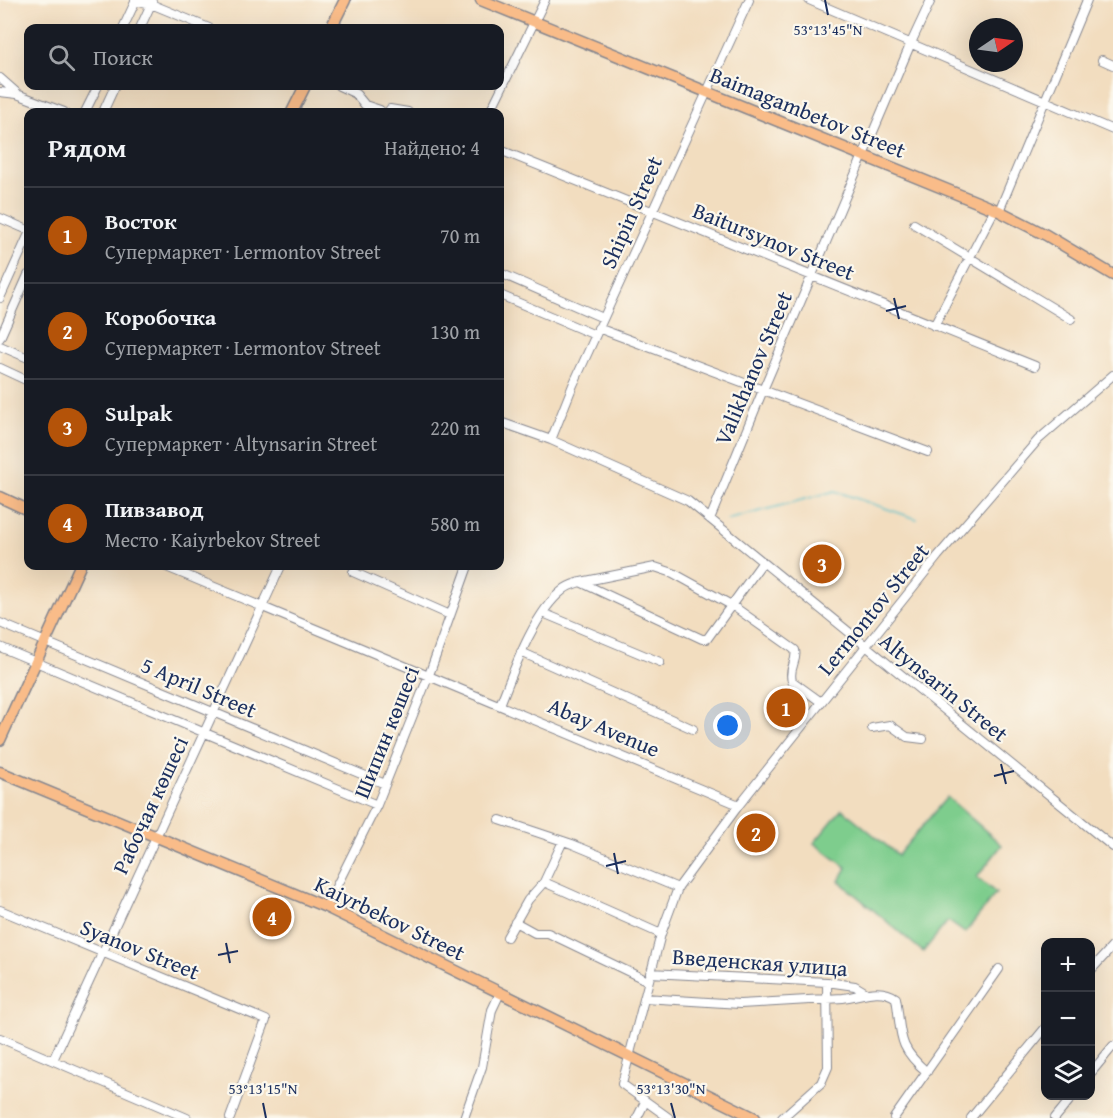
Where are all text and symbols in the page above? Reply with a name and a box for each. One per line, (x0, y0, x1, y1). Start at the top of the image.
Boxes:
north arrow (969, 18, 1023, 72)
text: 53°13'45"N (794, 19, 863, 40)
search box (24, 24, 504, 90)
icon: search (45, 41, 78, 74)
text: Поиск (93, 41, 153, 73)
street label: Baimagambetov Street (705, 58, 911, 166)
text: Рядом (48, 128, 126, 167)
text: Найдено: 4 (384, 133, 480, 162)
street label: Shipin Street (592, 150, 670, 273)
street label: Baitursynov Street (688, 194, 860, 288)
text: Восток (105, 205, 177, 237)
text: 1 (62, 221, 73, 250)
text: 70 m (440, 221, 480, 250)
text: Супермаркет · Lermontov Street (105, 237, 381, 266)
street label: Valikhanov Street (706, 286, 800, 450)
text: Коробочка (105, 301, 216, 333)
text: 2 (62, 317, 73, 346)
text: 130 m (430, 317, 480, 346)
text: Супермаркет · Lermontov Street (105, 333, 381, 362)
text: Sulpak (105, 397, 172, 429)
text: 3 (62, 413, 73, 442)
text: 220 m (430, 413, 480, 442)
text: Супермаркет · Altynsarin Street (105, 429, 377, 458)
text: Пивзавод (105, 493, 204, 525)
text: 4 (62, 509, 73, 538)
text: 580 m (430, 509, 480, 538)
text: Место · Kaiyrbekov Street (105, 525, 320, 554)
street label: Lermontov Street (810, 536, 936, 682)
pin: 3 (802, 542, 842, 586)
street label: Altynsarin Street (873, 625, 1016, 749)
street label: 5 April Street (136, 648, 262, 726)
street label: Шипин көшесі (345, 661, 427, 803)
pin: 1 (766, 686, 806, 730)
street label: Abay Avenue (543, 689, 665, 765)
your location (713, 711, 742, 740)
street label: Рабочая көшесі (104, 731, 196, 879)
pin: 2 (736, 810, 776, 856)
street label: Kaiyrbekov Street (309, 868, 471, 968)
pin: 4 (252, 894, 292, 940)
street label: Syanov Street (75, 910, 205, 988)
map controls (1041, 938, 1095, 1100)
button: + (1041, 938, 1095, 992)
street label: Введенская улица (671, 940, 849, 984)
button: − (1041, 992, 1095, 1046)
button: layers (1041, 1046, 1095, 1100)
text: 53°13'15"N (229, 1078, 298, 1099)
text: 53°13'30"N (637, 1078, 706, 1099)

